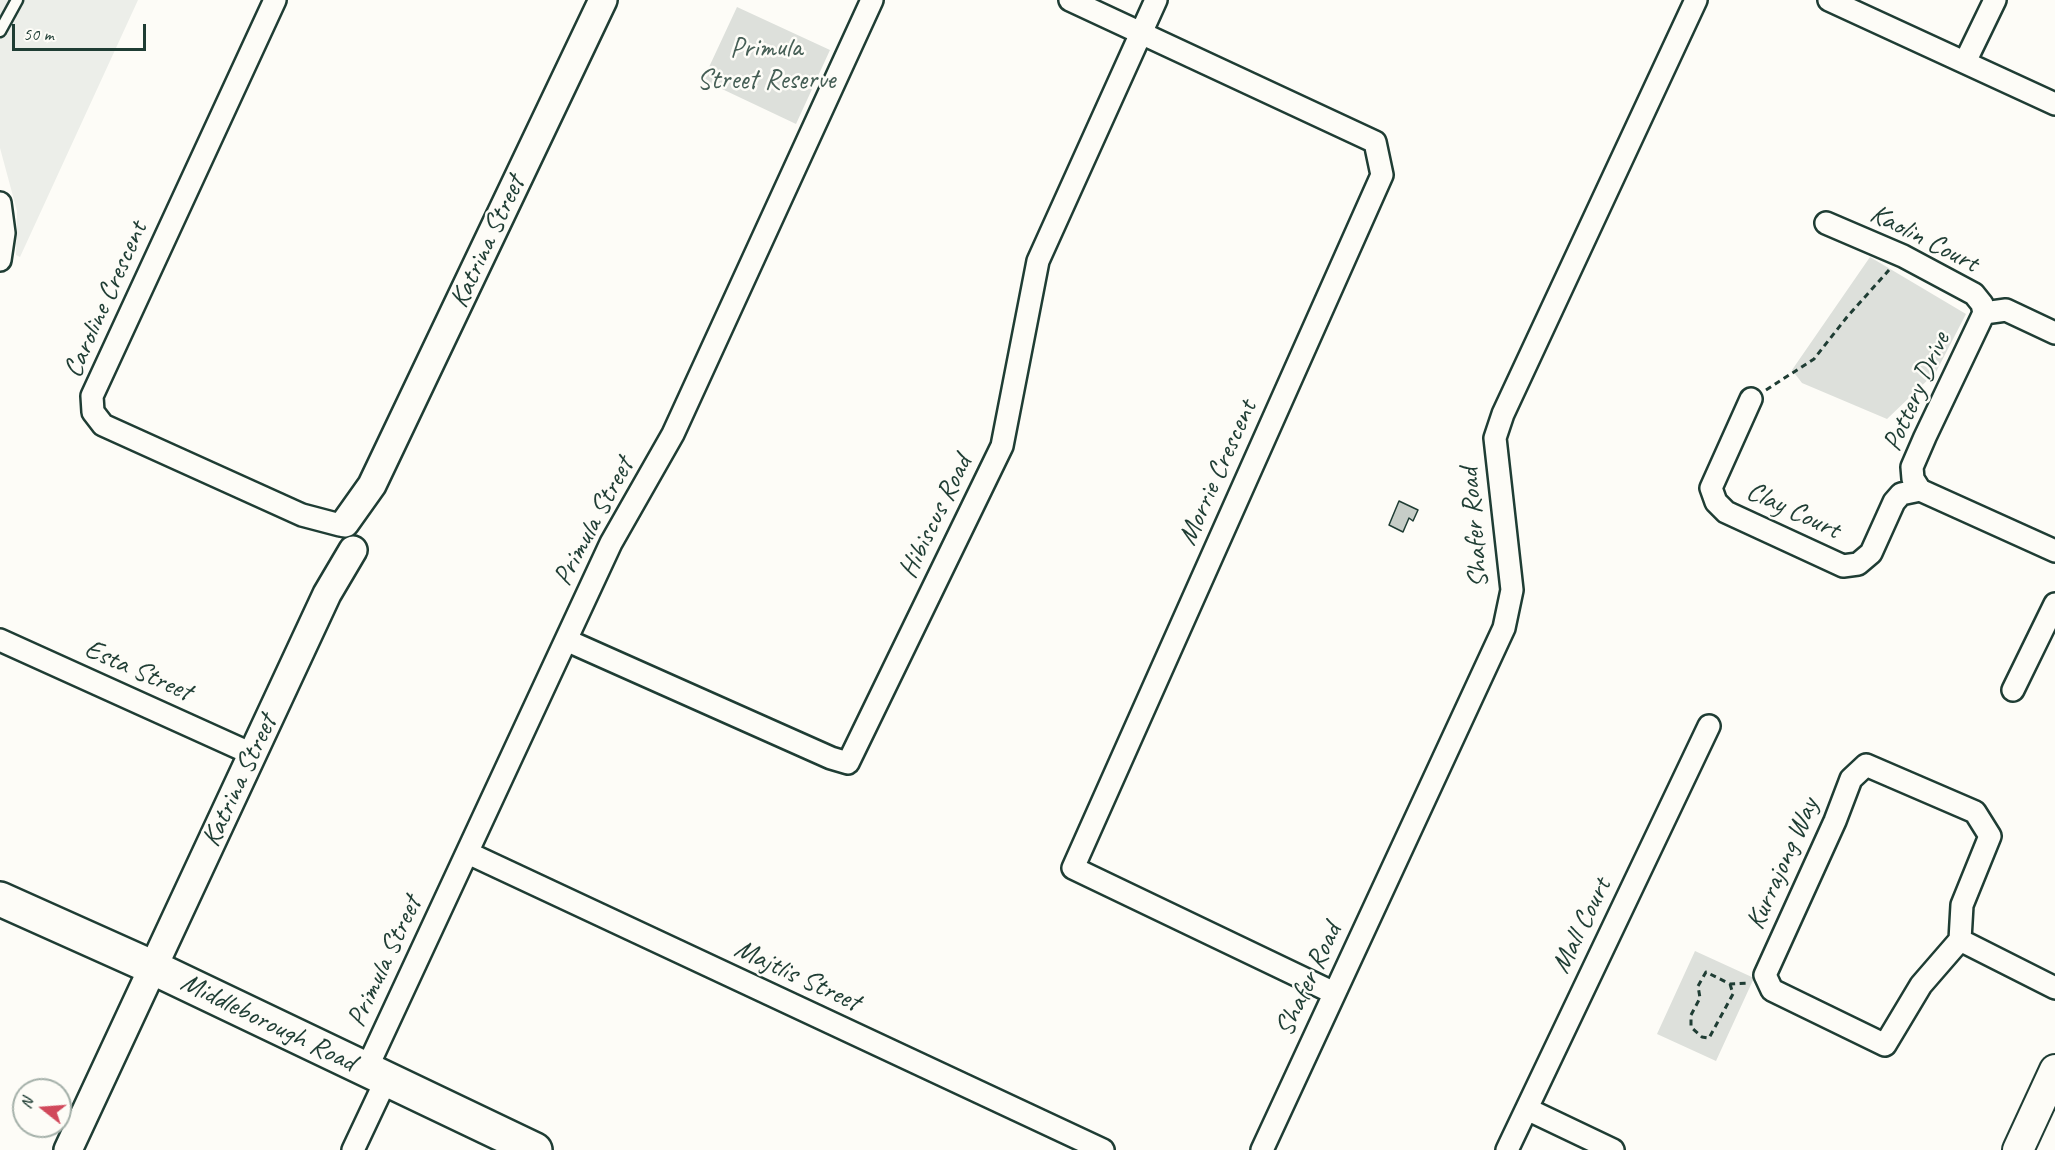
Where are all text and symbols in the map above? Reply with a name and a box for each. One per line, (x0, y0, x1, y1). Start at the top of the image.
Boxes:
scale bar (15, 12, 148, 50)
text: 50 m (23, 23, 54, 45)
park label: Primula Street Reserve (697, 32, 835, 98)
street label: Katrina Street (443, 171, 533, 313)
street label: Kaolin Court (1864, 197, 1984, 281)
street label: Caroline Crescent (57, 217, 155, 383)
street label: Pottery Drive (1876, 327, 1958, 457)
street label: Morrie Crescent (1171, 396, 1265, 550)
street label: Hibiscus Road (892, 450, 980, 584)
street label: Primula Street (546, 452, 642, 592)
street label: Shafer Road (1453, 467, 1497, 589)
street label: Clay Court (1741, 475, 1845, 547)
street label: Esta Street (79, 633, 197, 709)
street label: Katrina Street (195, 710, 285, 852)
street label: Kurrajong Way (1739, 793, 1827, 935)
street label: Mall Court (1545, 873, 1619, 979)
street label: Primula Street (340, 891, 430, 1033)
street label: Shafer Road (1268, 918, 1350, 1042)
street label: Majtlis Street (729, 932, 865, 1020)
street label: Middleborough Road (175, 966, 361, 1080)
north arrow (12, 1078, 72, 1138)
text: N (16, 1096, 38, 1111)

